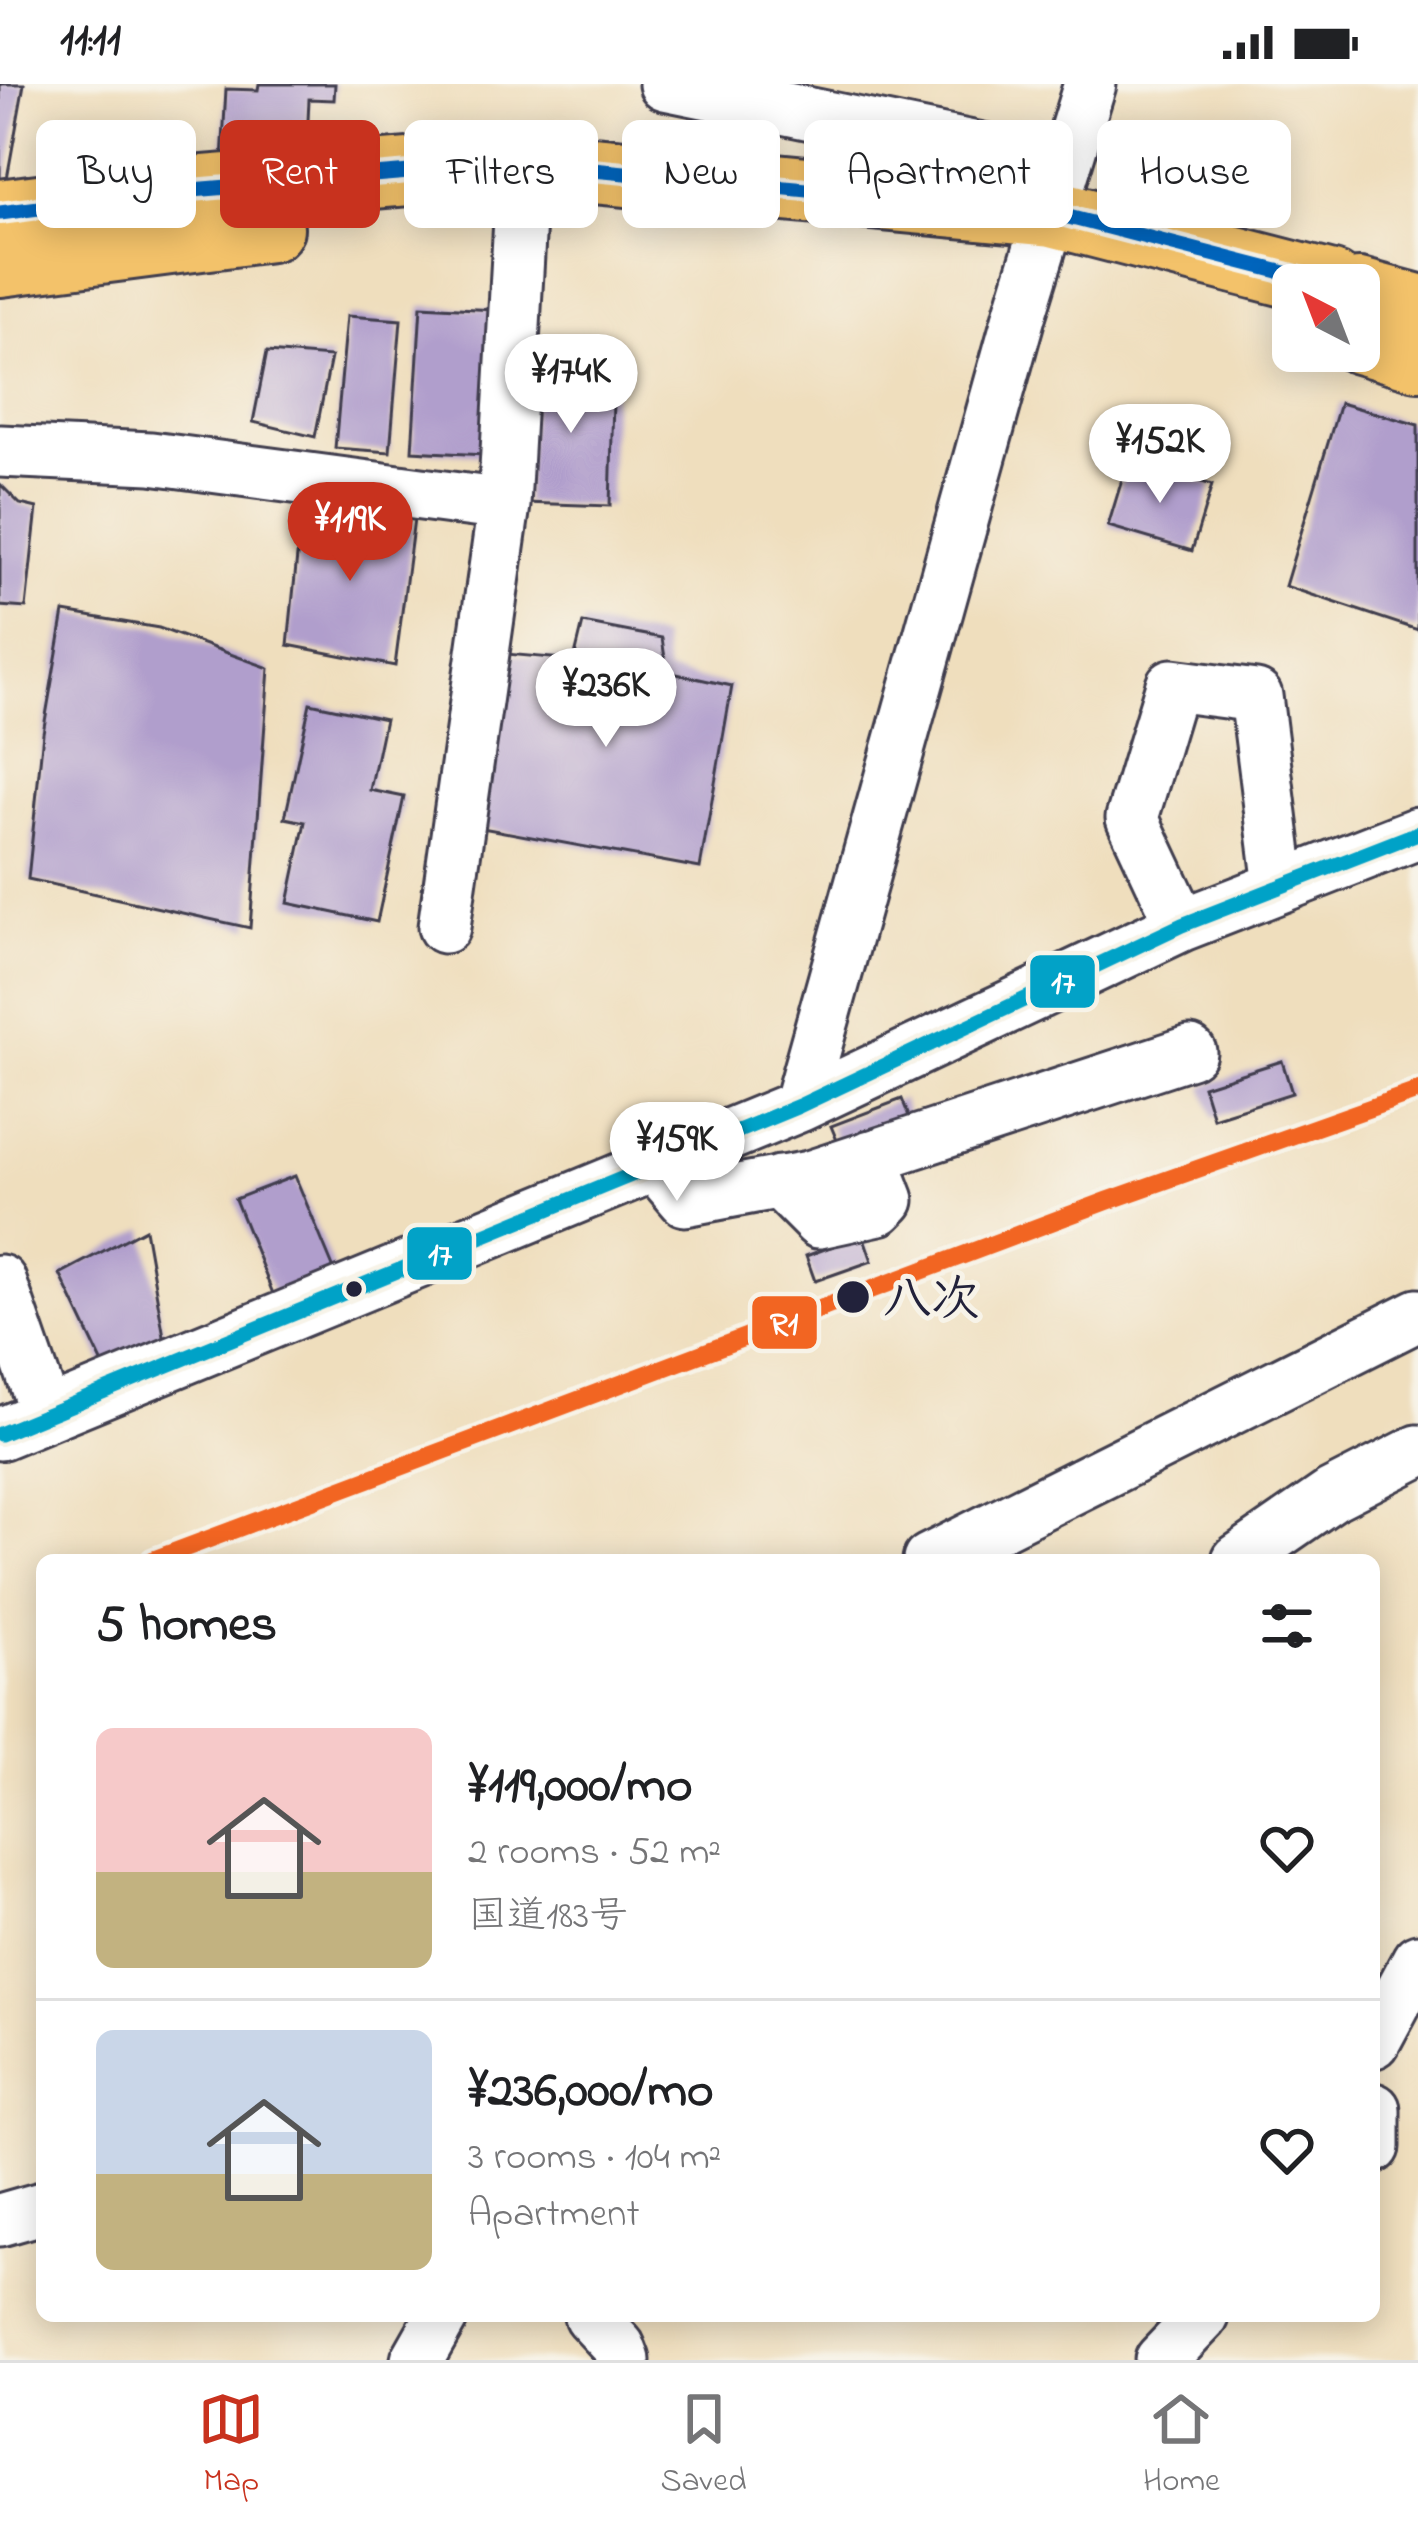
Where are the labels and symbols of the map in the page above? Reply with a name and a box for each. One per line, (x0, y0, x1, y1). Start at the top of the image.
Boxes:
north arrow (1272, 264, 1380, 372)
pin: ¥174K (487, 334, 655, 436)
pin: ¥152K (1076, 404, 1244, 506)
pin: ¥119K (266, 482, 434, 584)
pin: ¥236K (522, 648, 690, 750)
line badge: 17 (1028, 953, 1097, 1010)
text: 17 (1051, 961, 1075, 1009)
pin: ¥159K (593, 1102, 761, 1204)
line badge: 17 (405, 1225, 474, 1282)
text: 17 (428, 1233, 452, 1281)
place label: 八次 (883, 1267, 979, 1337)
unlabelled marker (343, 1278, 365, 1300)
marker: 八次 (834, 1278, 872, 1316)
line badge: R1 (750, 1294, 819, 1351)
text: R1 (770, 1302, 799, 1350)

